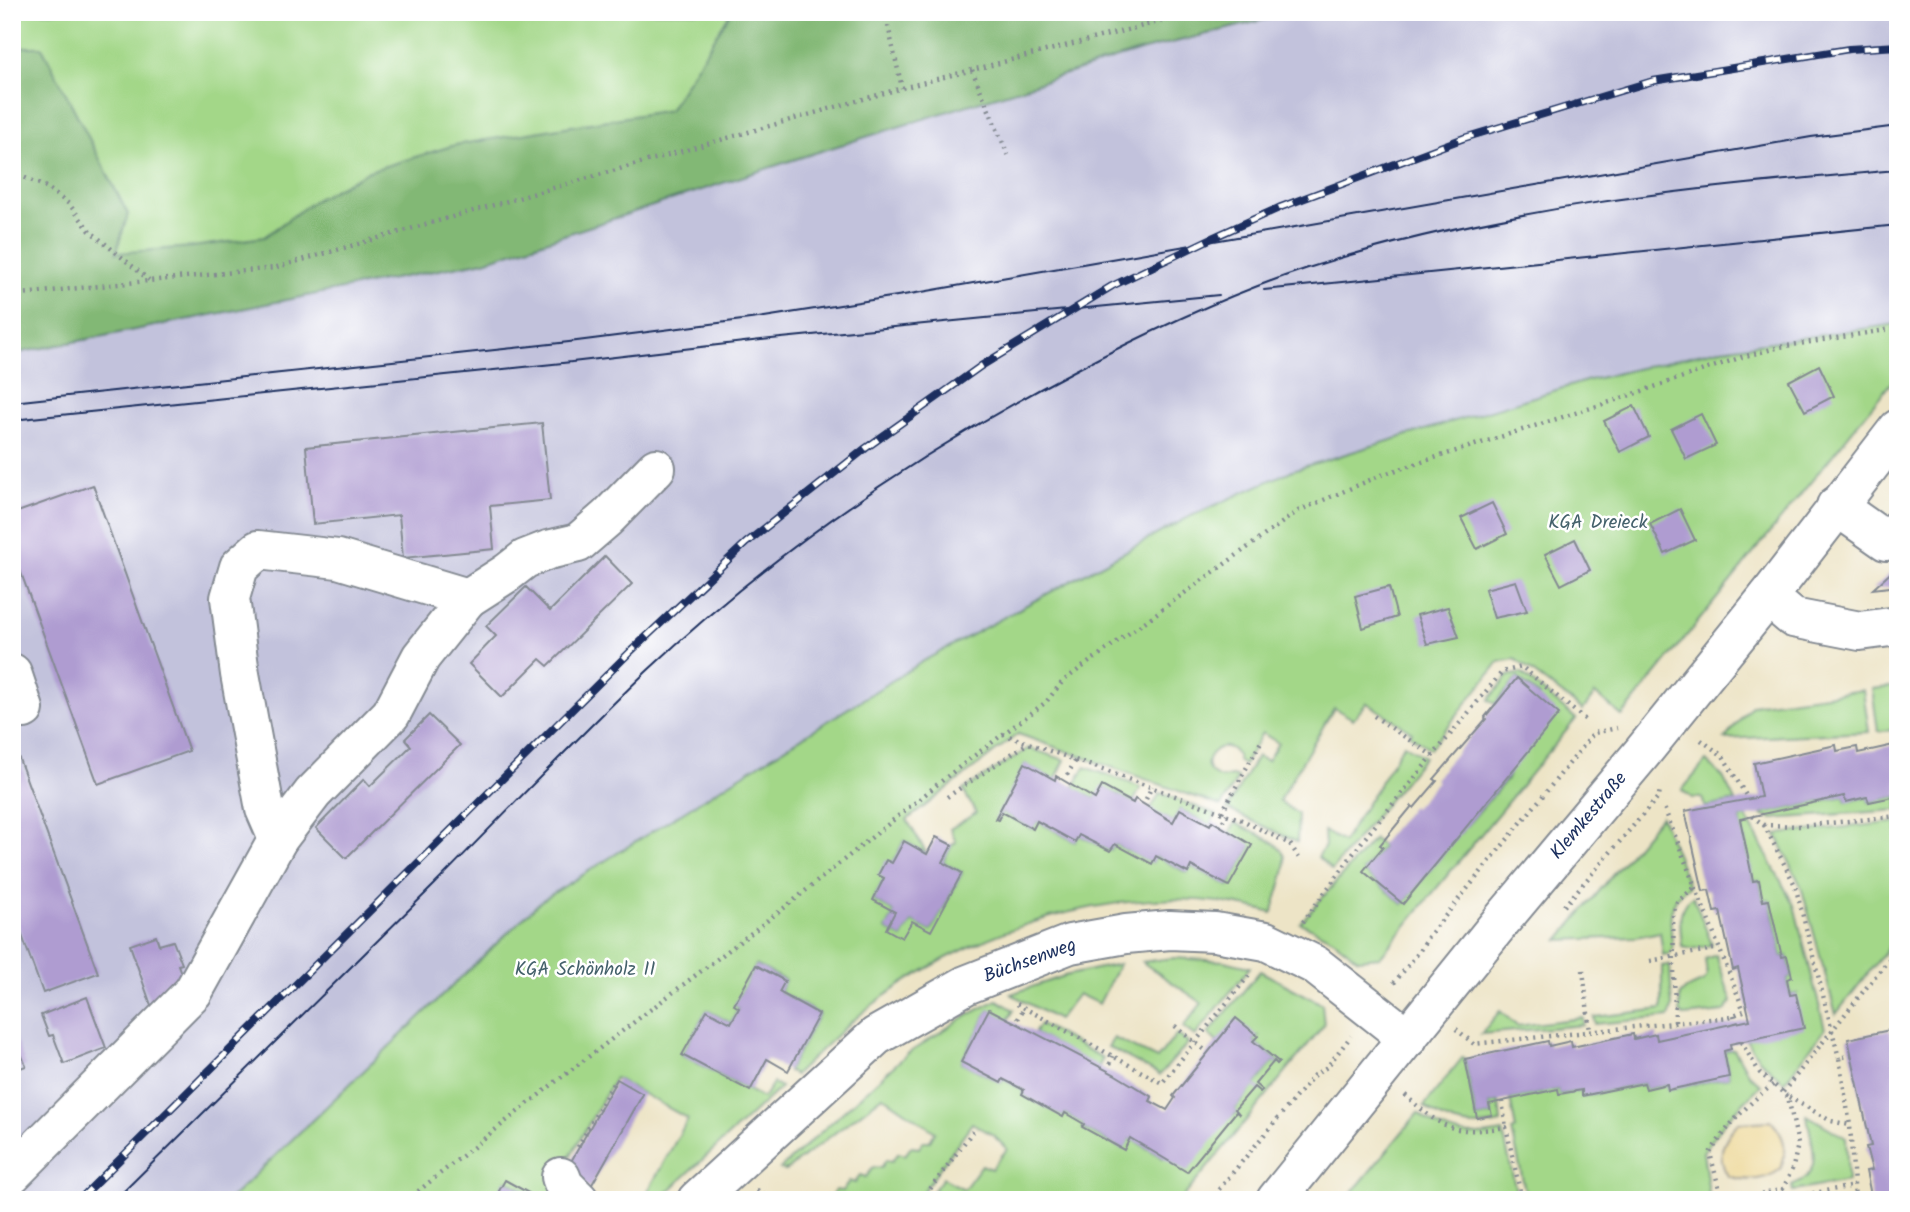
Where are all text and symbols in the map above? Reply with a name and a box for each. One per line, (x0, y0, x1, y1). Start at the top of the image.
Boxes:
park label: KGA Dreieck (1548, 508, 1648, 538)
street label: Klemkestraße (1543, 765, 1635, 867)
street label: Büchsenweg (979, 930, 1081, 992)
park label: KGA Schönholz II (515, 955, 655, 985)

